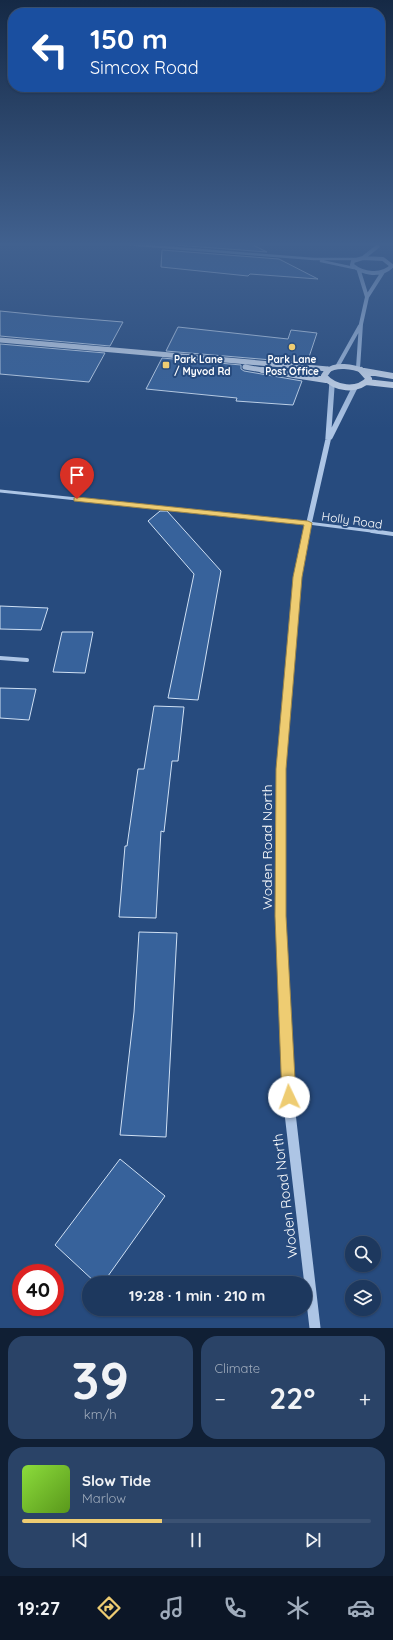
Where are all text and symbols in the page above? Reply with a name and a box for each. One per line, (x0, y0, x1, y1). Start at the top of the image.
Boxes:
text: 150 m (90, 21, 168, 56)
icon: left (24, 24, 76, 76)
text: Simcox Road (90, 56, 199, 79)
marker: Park Lane Post Office (287, 342, 297, 352)
place label: Park Lane / Myvod Rd (174, 353, 231, 378)
place label: Park Lane Post Office (265, 353, 319, 378)
marker: Park Lane / Myvod Rd (161, 360, 171, 370)
pin (60, 458, 94, 499)
icon: arrive (66, 464, 88, 486)
street label: Holly Road (321, 508, 383, 532)
street label: Woden Road North (258, 784, 276, 910)
position arrow (268, 1076, 310, 1118)
street label: Woden Road North (268, 1133, 302, 1259)
map controls (345, 1236, 381, 1316)
button: search (345, 1236, 381, 1272)
speed limit sign: 40 (12, 1264, 64, 1316)
button: layers (345, 1280, 381, 1316)
text: 19:28 · 1 min · 210 m (129, 1286, 265, 1305)
text: 39 (72, 1347, 129, 1412)
text: Climate (215, 1360, 260, 1376)
text: 22° (269, 1379, 315, 1417)
text: − (215, 1385, 226, 1413)
text: + (359, 1385, 371, 1413)
text: km/h (84, 1406, 117, 1422)
text: Slow Tide (82, 1471, 151, 1490)
text: Marlow (82, 1490, 126, 1506)
icon: previous (69, 1529, 91, 1551)
icon: pause (185, 1529, 207, 1551)
icon: next (302, 1529, 324, 1551)
icon: directions (95, 1594, 123, 1622)
icon: music (158, 1594, 186, 1622)
icon: phone (221, 1594, 249, 1622)
icon: climate (284, 1594, 312, 1622)
icon: car (347, 1594, 375, 1622)
text: 19:27 (18, 1597, 60, 1620)

